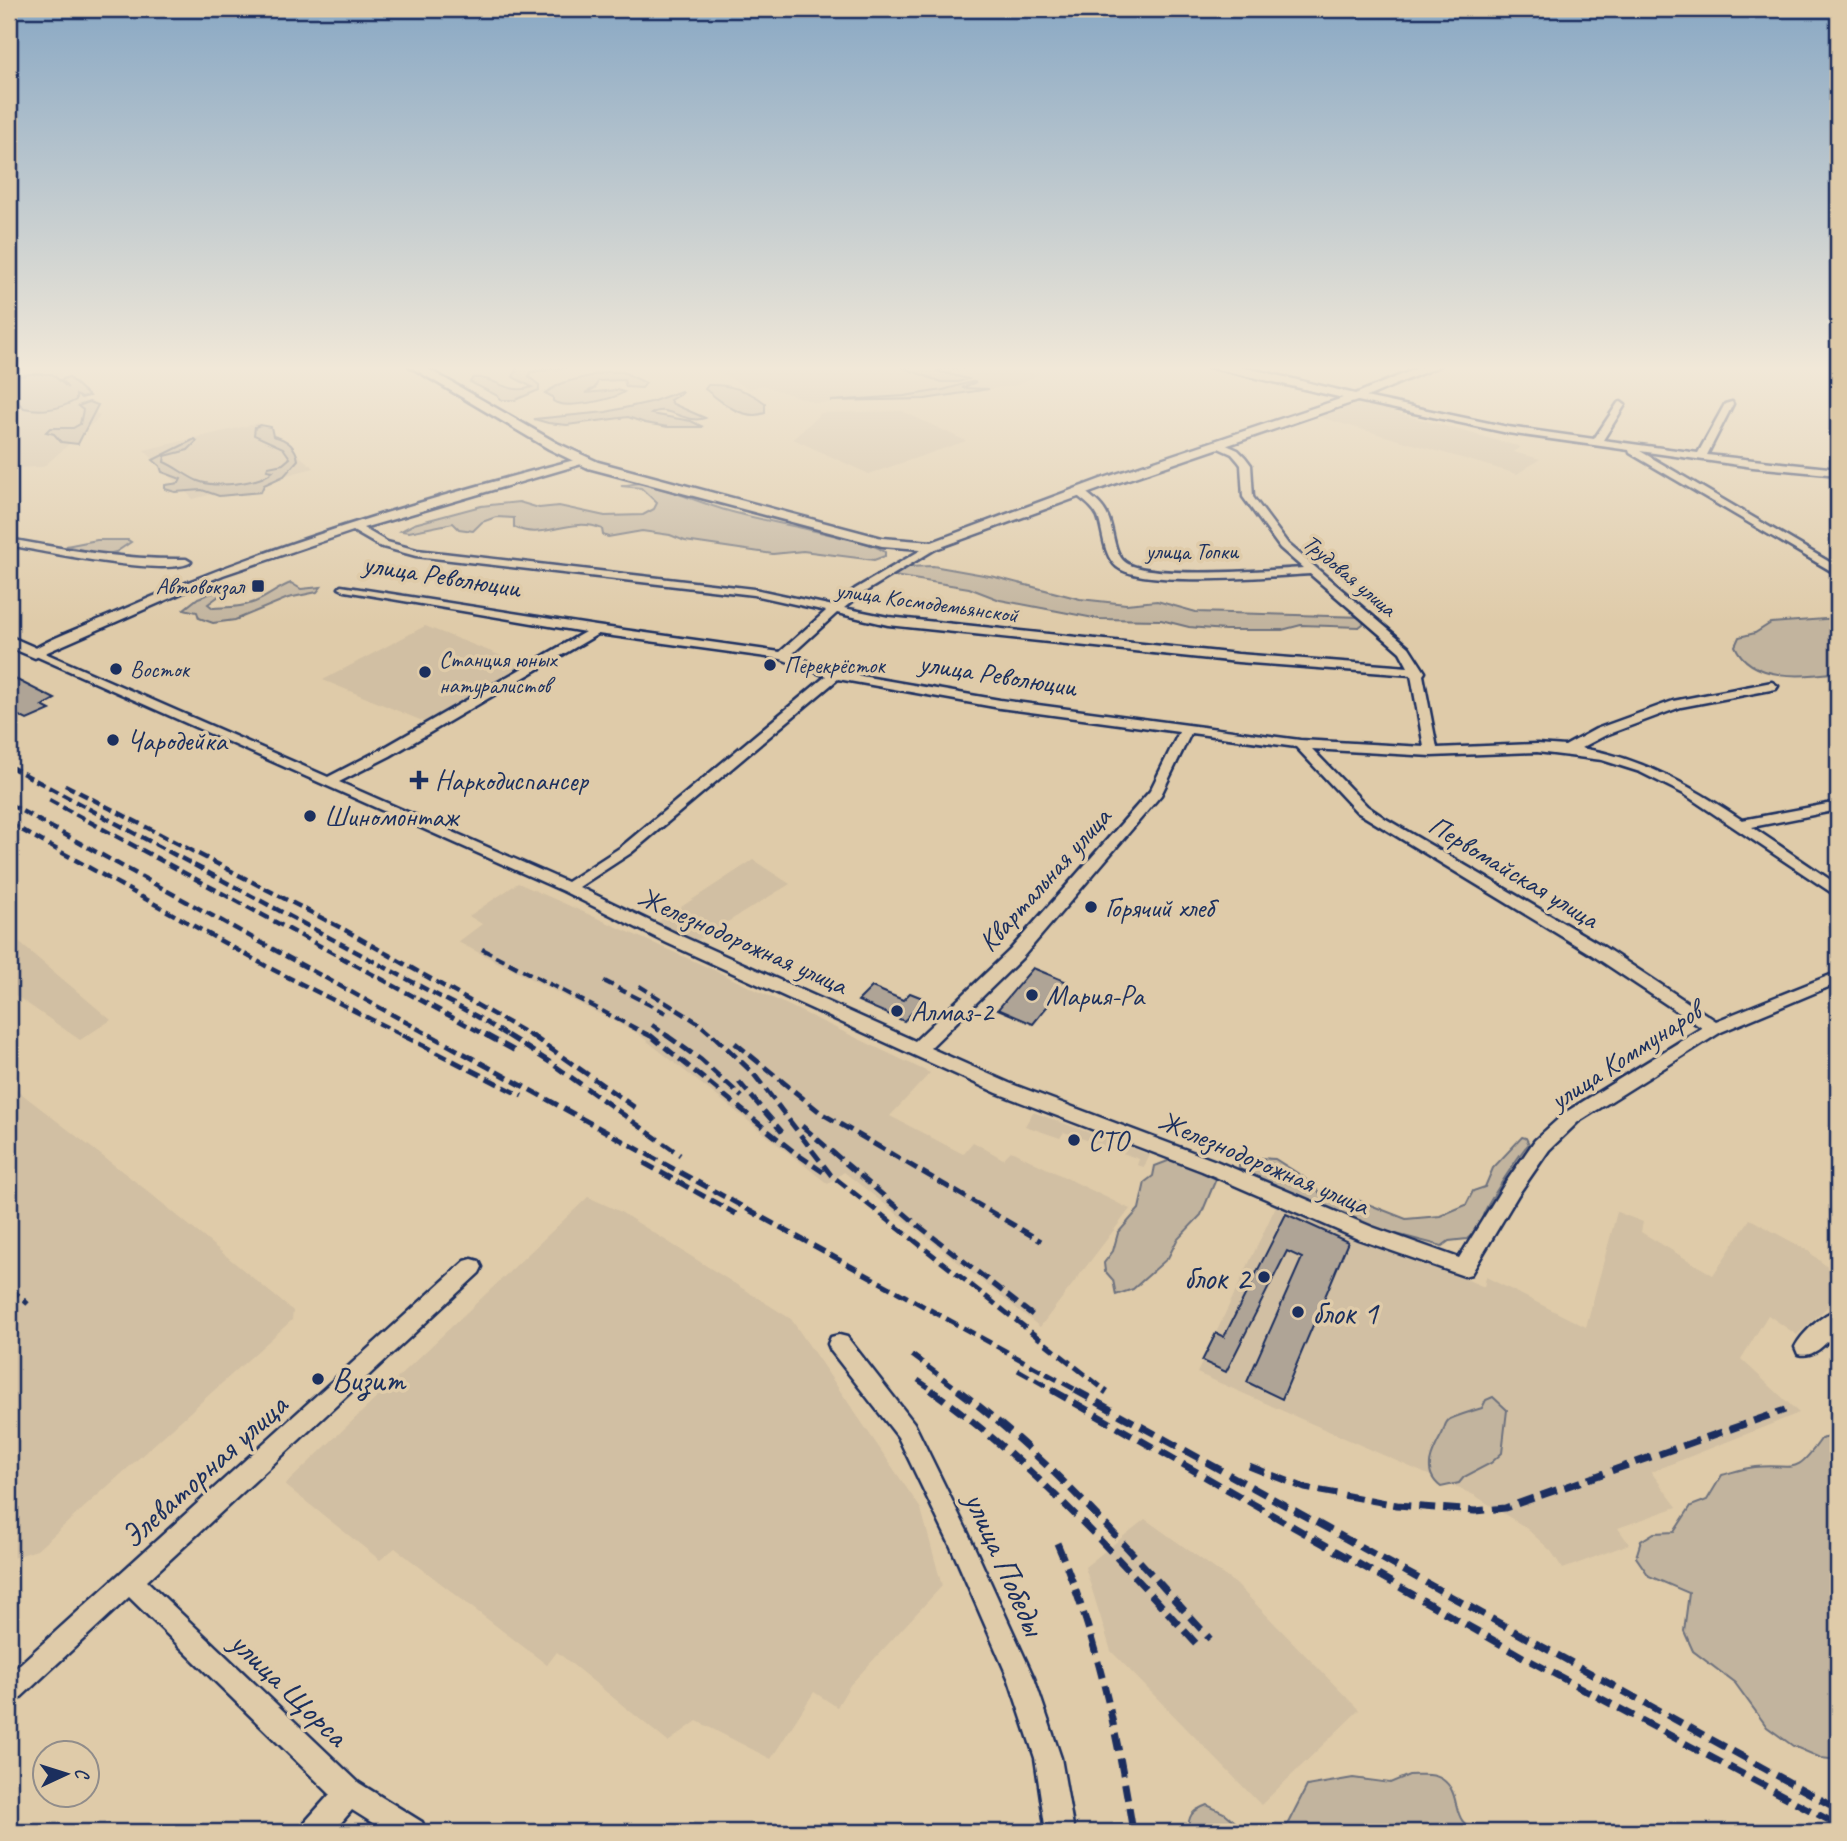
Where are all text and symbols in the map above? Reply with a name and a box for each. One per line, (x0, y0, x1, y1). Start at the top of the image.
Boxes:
street label: Трудовая улица (1297, 528, 1404, 624)
street label: улица Топки (1144, 537, 1240, 566)
street label: улица Революции (359, 545, 525, 605)
place label: Автовокзал (156, 572, 246, 601)
street label: улица Космодемьянской (832, 575, 1021, 630)
marker: Автовокзал (250, 578, 266, 594)
street label: улица Революции (915, 644, 1081, 704)
place label: Станция юных натуралистов (439, 645, 558, 700)
place label: Перекрёсток (784, 651, 886, 680)
place label: Восток (130, 655, 191, 684)
marker: Перекрёсток (762, 657, 778, 673)
marker: Восток (108, 661, 124, 677)
marker: Станция юных натуралистов (417, 664, 433, 680)
place label: Чародейка (127, 723, 228, 758)
marker: Чародейка (105, 732, 121, 748)
place label: Наркодиспансер (435, 763, 589, 798)
marker: Наркодиспансер (409, 770, 429, 790)
place label: Шиномонтаж (324, 799, 461, 834)
street label: Квартальная улица (971, 799, 1119, 959)
street label: Первомайская улица (1422, 807, 1607, 937)
marker: Шиномонтаж (302, 808, 318, 824)
street label: Железнодорожная улица (633, 879, 854, 1003)
place label: Горячий хлеб (1105, 890, 1219, 925)
marker: Горячий хлеб (1083, 899, 1099, 915)
place label: Мария-Ра (1046, 978, 1146, 1013)
marker: Мария-Ра (1024, 987, 1040, 1003)
street label: улица Коммунаров (1541, 990, 1713, 1118)
place label: Алмаз-2 (911, 994, 995, 1029)
marker: Алмаз-2 (889, 1003, 905, 1019)
street label: Железнодорожная улица (1153, 1102, 1376, 1223)
place label: СТО (1088, 1123, 1131, 1158)
marker: СТО (1066, 1132, 1082, 1148)
place label: блок 2 (1184, 1257, 1253, 1299)
marker: блок 2 (1256, 1269, 1272, 1285)
place label: блок 1 (1312, 1292, 1380, 1334)
marker: блок 1 (1290, 1304, 1306, 1320)
place label: Визит (332, 1359, 407, 1401)
marker: Визит (310, 1371, 326, 1387)
street label: Элеваторная улица (111, 1383, 297, 1557)
street label: улица Победы (954, 1483, 1056, 1644)
street label: улица Щорса (220, 1621, 359, 1757)
north arrow (32, 1740, 102, 1810)
text: С (70, 1767, 94, 1781)

